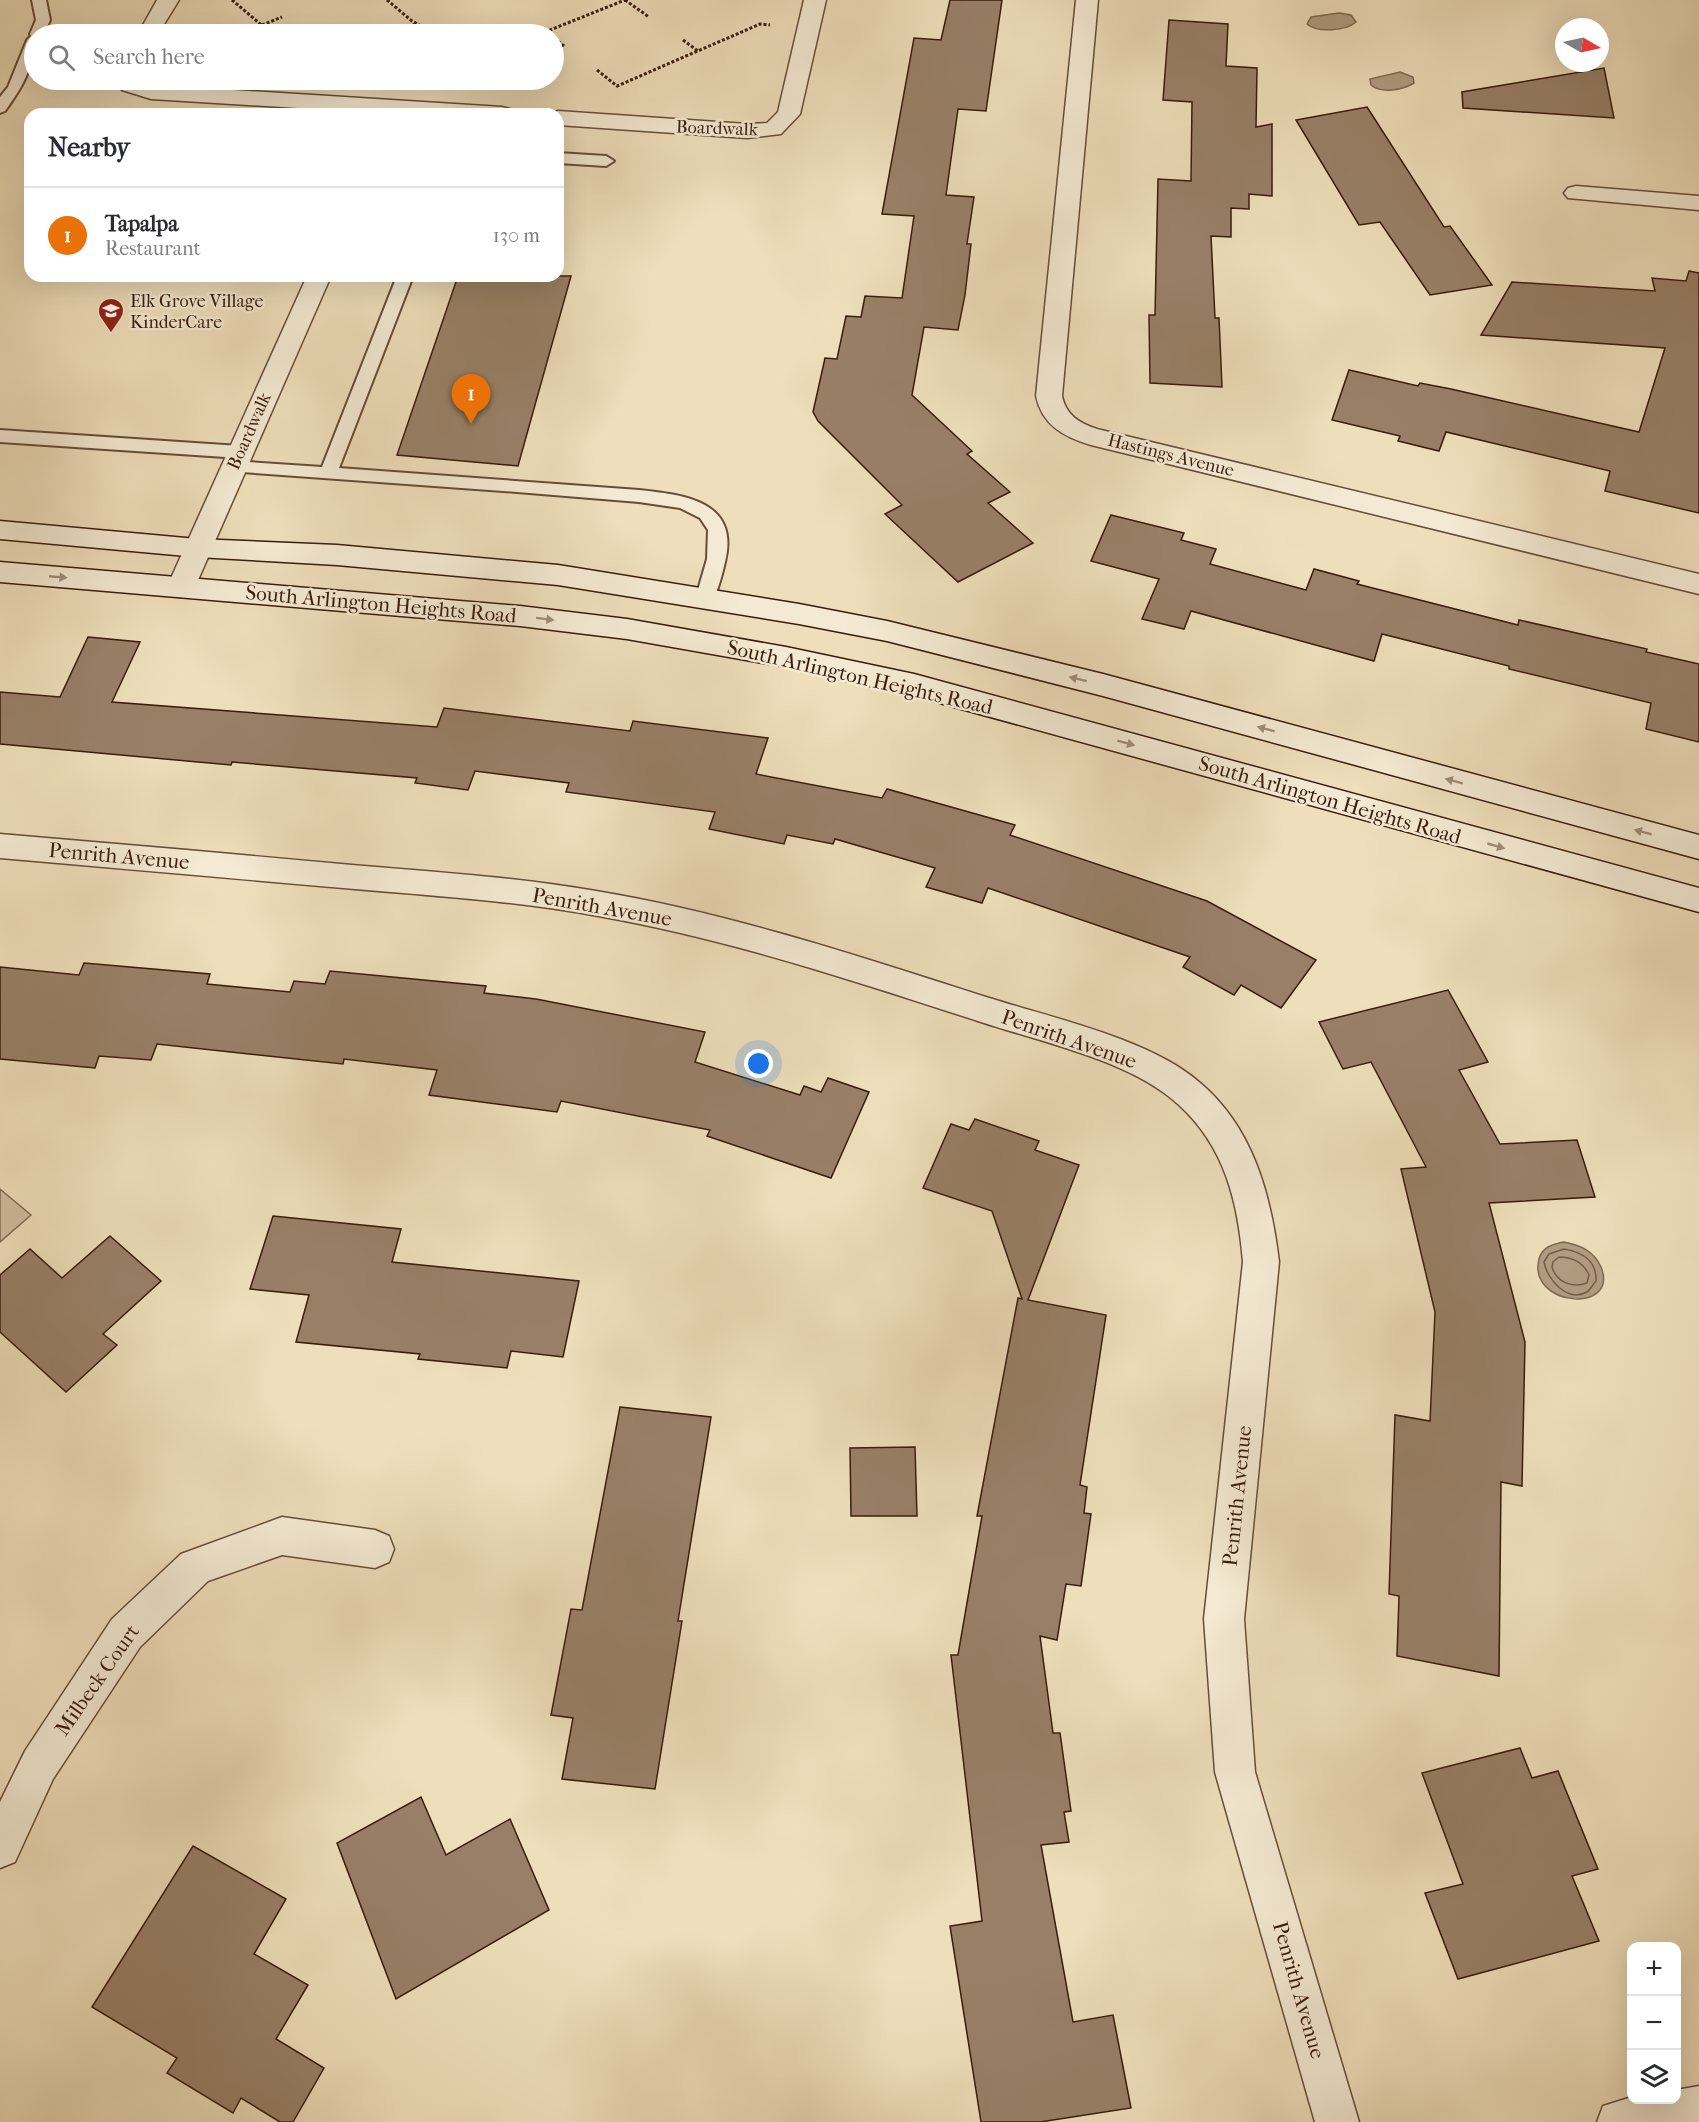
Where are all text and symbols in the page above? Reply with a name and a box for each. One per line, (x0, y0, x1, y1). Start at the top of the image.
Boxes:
north arrow (1555, 18, 1609, 72)
search box (24, 24, 564, 90)
icon: search (45, 41, 78, 74)
text: Search here (93, 44, 205, 70)
street label: Boardwalk (676, 117, 759, 140)
text: Nearby (48, 132, 130, 163)
text: Tapalpa (105, 211, 178, 237)
text: 1 (64, 224, 71, 247)
text: 130 m (493, 224, 540, 247)
text: Restaurant (105, 237, 201, 260)
place label: Elk Grove Village KinderCare (130, 291, 263, 333)
school or university icon: Elk Grove Village KinderCare (96, 296, 126, 334)
pin: 1 (452, 374, 490, 424)
street label: Boardwalk (223, 389, 276, 473)
street label: Hastings Avenue (1105, 430, 1236, 481)
one-way arrow (49, 572, 68, 582)
street label: South Arlington Heights Road (245, 580, 518, 628)
one-way arrow (536, 615, 555, 624)
street label: South Arlington Heights Road (725, 635, 996, 719)
one-way arrow (1069, 673, 1087, 683)
one-way arrow (1257, 724, 1275, 734)
one-way arrow (1117, 739, 1135, 748)
street label: South Arlington Heights Road (1196, 751, 1465, 849)
one-way arrow (1445, 775, 1463, 785)
one-way arrow (1633, 826, 1652, 836)
street label: Penrith Avenue (48, 838, 190, 874)
one-way arrow (1487, 842, 1505, 851)
street label: Penrith Avenue (530, 883, 674, 931)
street label: Penrith Avenue (998, 1005, 1140, 1073)
your location (744, 1049, 773, 1078)
street label: Penrith Avenue (1218, 1424, 1256, 1568)
street label: Milbeck Court (50, 1619, 144, 1740)
street label: Penrith Avenue (1268, 1919, 1330, 2061)
map controls (1627, 1942, 1681, 2104)
button: + (1627, 1942, 1681, 1996)
button: − (1627, 1996, 1681, 2050)
button: layers (1627, 2050, 1681, 2104)

